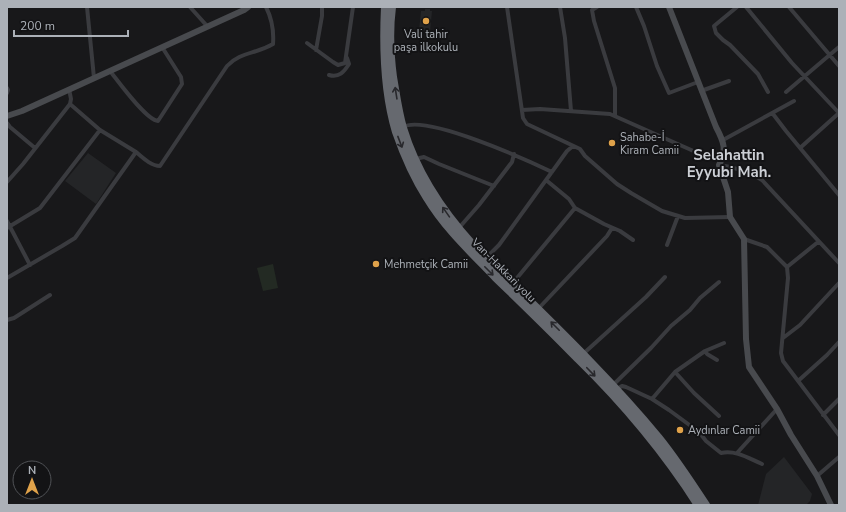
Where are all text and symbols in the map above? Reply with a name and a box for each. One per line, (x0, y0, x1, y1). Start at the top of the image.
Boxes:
scale bar (14, 12, 128, 38)
marker: Vali tahir paşa ilkokulu (421, 16, 431, 26)
text: 200 m (20, 18, 55, 34)
place label: Vali tahir paşa ilkokulu (394, 27, 458, 55)
one-way arrow (392, 87, 400, 100)
place label: Sahabe-İ Kiram Camii (620, 130, 679, 158)
one-way arrow (397, 136, 405, 148)
marker: Sahabe-İ Kiram Camii (607, 138, 617, 148)
district label: Selahattin Eyyubi Mah. (687, 145, 771, 182)
one-way arrow (442, 207, 450, 218)
street label: Van-Hakkari yolu (468, 234, 539, 306)
place label: Mehmetçik Camii (384, 257, 468, 272)
marker: Mehmetçik Camii (371, 259, 381, 269)
one-way arrow (484, 266, 494, 276)
one-way arrow (550, 321, 560, 331)
one-way arrow (586, 367, 596, 377)
place label: Aydınlar Camii (688, 423, 760, 438)
marker: Aydınlar Camii (675, 425, 685, 435)
north arrow (12, 460, 52, 500)
text: N (28, 463, 36, 478)

